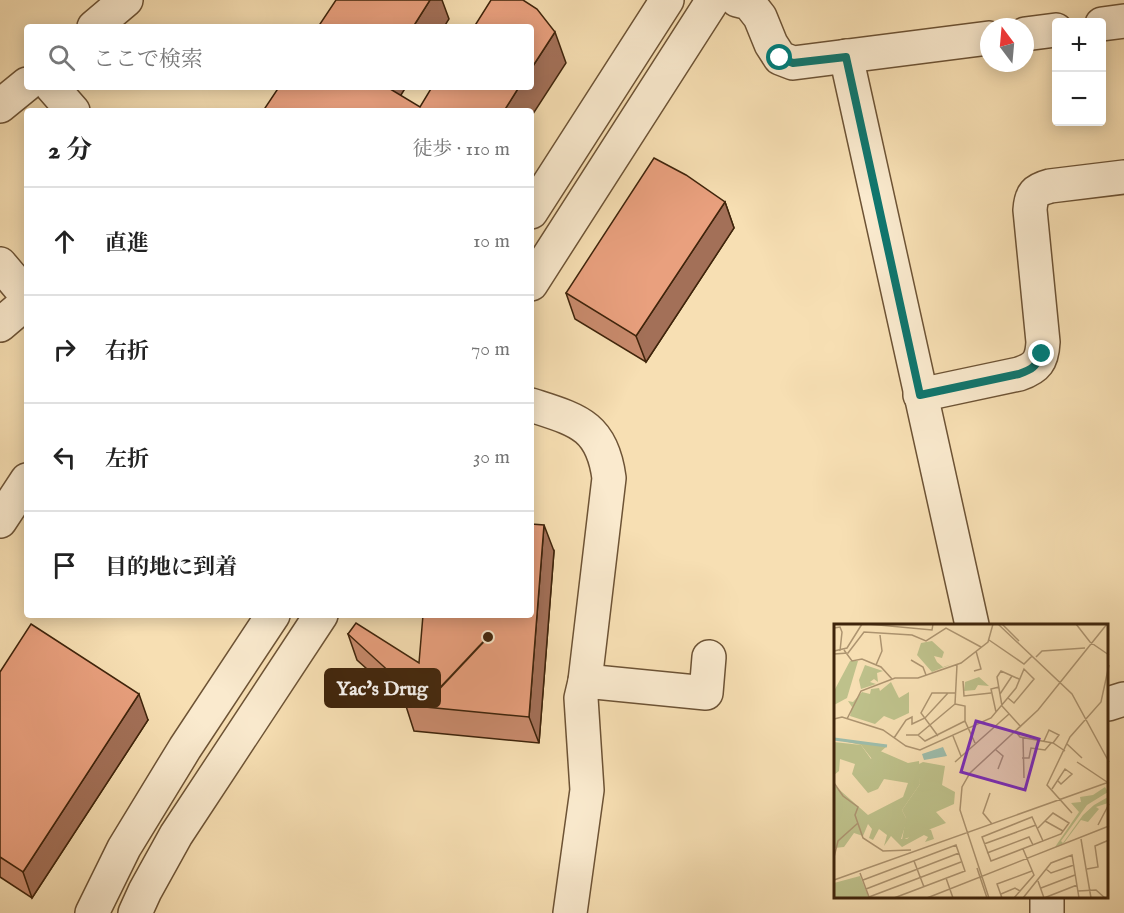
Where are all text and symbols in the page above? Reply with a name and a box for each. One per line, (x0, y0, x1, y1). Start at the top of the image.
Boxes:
north arrow (980, 18, 1034, 72)
map controls (1052, 18, 1106, 126)
button: + (1052, 18, 1106, 72)
search box (24, 24, 534, 90)
icon: search (45, 41, 78, 74)
route start (766, 44, 792, 70)
text: ここで検索 (93, 46, 203, 74)
button: − (1052, 72, 1106, 126)
text: 2 分 (48, 134, 92, 167)
text: 徒歩 · 110 m (412, 137, 510, 162)
icon: ahead (48, 225, 81, 258)
text: 10 m (473, 229, 510, 254)
text: 直進 (105, 230, 149, 258)
icon: right (48, 333, 81, 366)
text: 70 m (471, 337, 510, 362)
text: 右折 (105, 338, 149, 366)
route end (1028, 340, 1054, 366)
icon: left (48, 441, 81, 474)
text: 30 m (473, 445, 510, 470)
text: 左折 (105, 446, 149, 474)
icon: arrive (48, 549, 81, 582)
text: 目的地に到着 (105, 554, 237, 582)
inset map (834, 624, 1109, 898)
callout: Yac's Drug (325, 669, 440, 707)
text: Yac's Drug (336, 677, 429, 702)

